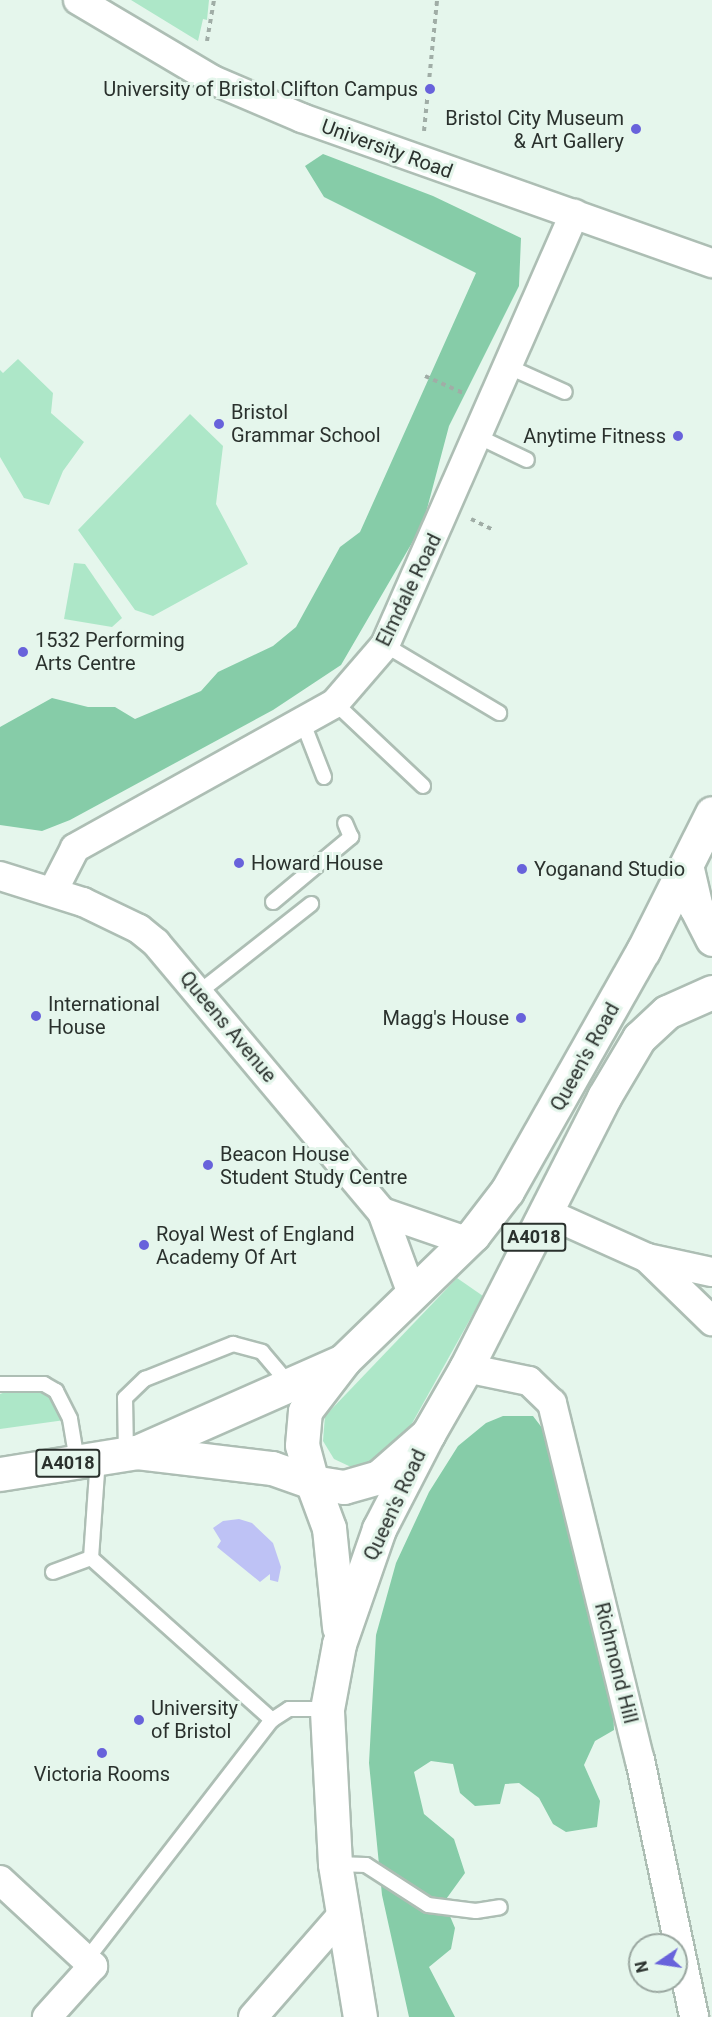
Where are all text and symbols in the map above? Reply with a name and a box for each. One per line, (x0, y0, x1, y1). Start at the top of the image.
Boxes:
place label: University of Bristol Clifton Campus (103, 77, 418, 101)
marker: University of Bristol Clifton Campus (423, 82, 437, 96)
place label: Bristol City Museum & Art Gallery (445, 106, 624, 153)
street label: University Road (318, 114, 456, 184)
marker: Bristol City Museum & Art Gallery (629, 122, 643, 136)
place label: Bristol Grammar School (231, 400, 381, 447)
marker: Bristol Grammar School (212, 417, 226, 431)
place label: Anytime Fitness (523, 424, 666, 448)
marker: Anytime Fitness (671, 429, 685, 443)
street label: Elmdale Road (371, 530, 447, 650)
place label: 1532 Performing Arts Centre (35, 628, 185, 675)
marker: 1532 Performing Arts Centre (16, 645, 30, 659)
place label: Howard House (251, 851, 383, 875)
marker: Howard House (232, 856, 246, 870)
place label: Yoganand Studio (534, 857, 685, 881)
marker: Yoganand Studio (515, 862, 529, 876)
street label: Queens Avenue (175, 967, 281, 1087)
place label: International House (48, 993, 160, 1040)
street label: Queen's Road (545, 999, 625, 1115)
place label: Magg's House (383, 1006, 509, 1030)
marker: International House (29, 1009, 43, 1023)
marker: Magg's House (514, 1011, 528, 1025)
place label: Beacon House Student Study Centre (220, 1142, 407, 1189)
marker: Beacon House Student Study Centre (201, 1158, 215, 1172)
place label: Royal West of England Academy Of Art (156, 1222, 355, 1269)
road number: A4018 (501, 1222, 567, 1252)
marker: Royal West of England Academy Of Art (137, 1238, 151, 1252)
street label: Queen's Road (359, 1446, 431, 1564)
road number: A4018 (35, 1448, 101, 1478)
street label: Richmond Hill (589, 1600, 643, 1726)
place label: University of Bristol (151, 1696, 238, 1743)
marker: University of Bristol (132, 1713, 146, 1727)
marker: Victoria Rooms (95, 1746, 109, 1760)
place label: Victoria Rooms (34, 1762, 170, 1786)
north arrow (628, 1933, 688, 1993)
text: N (631, 1959, 652, 1974)

